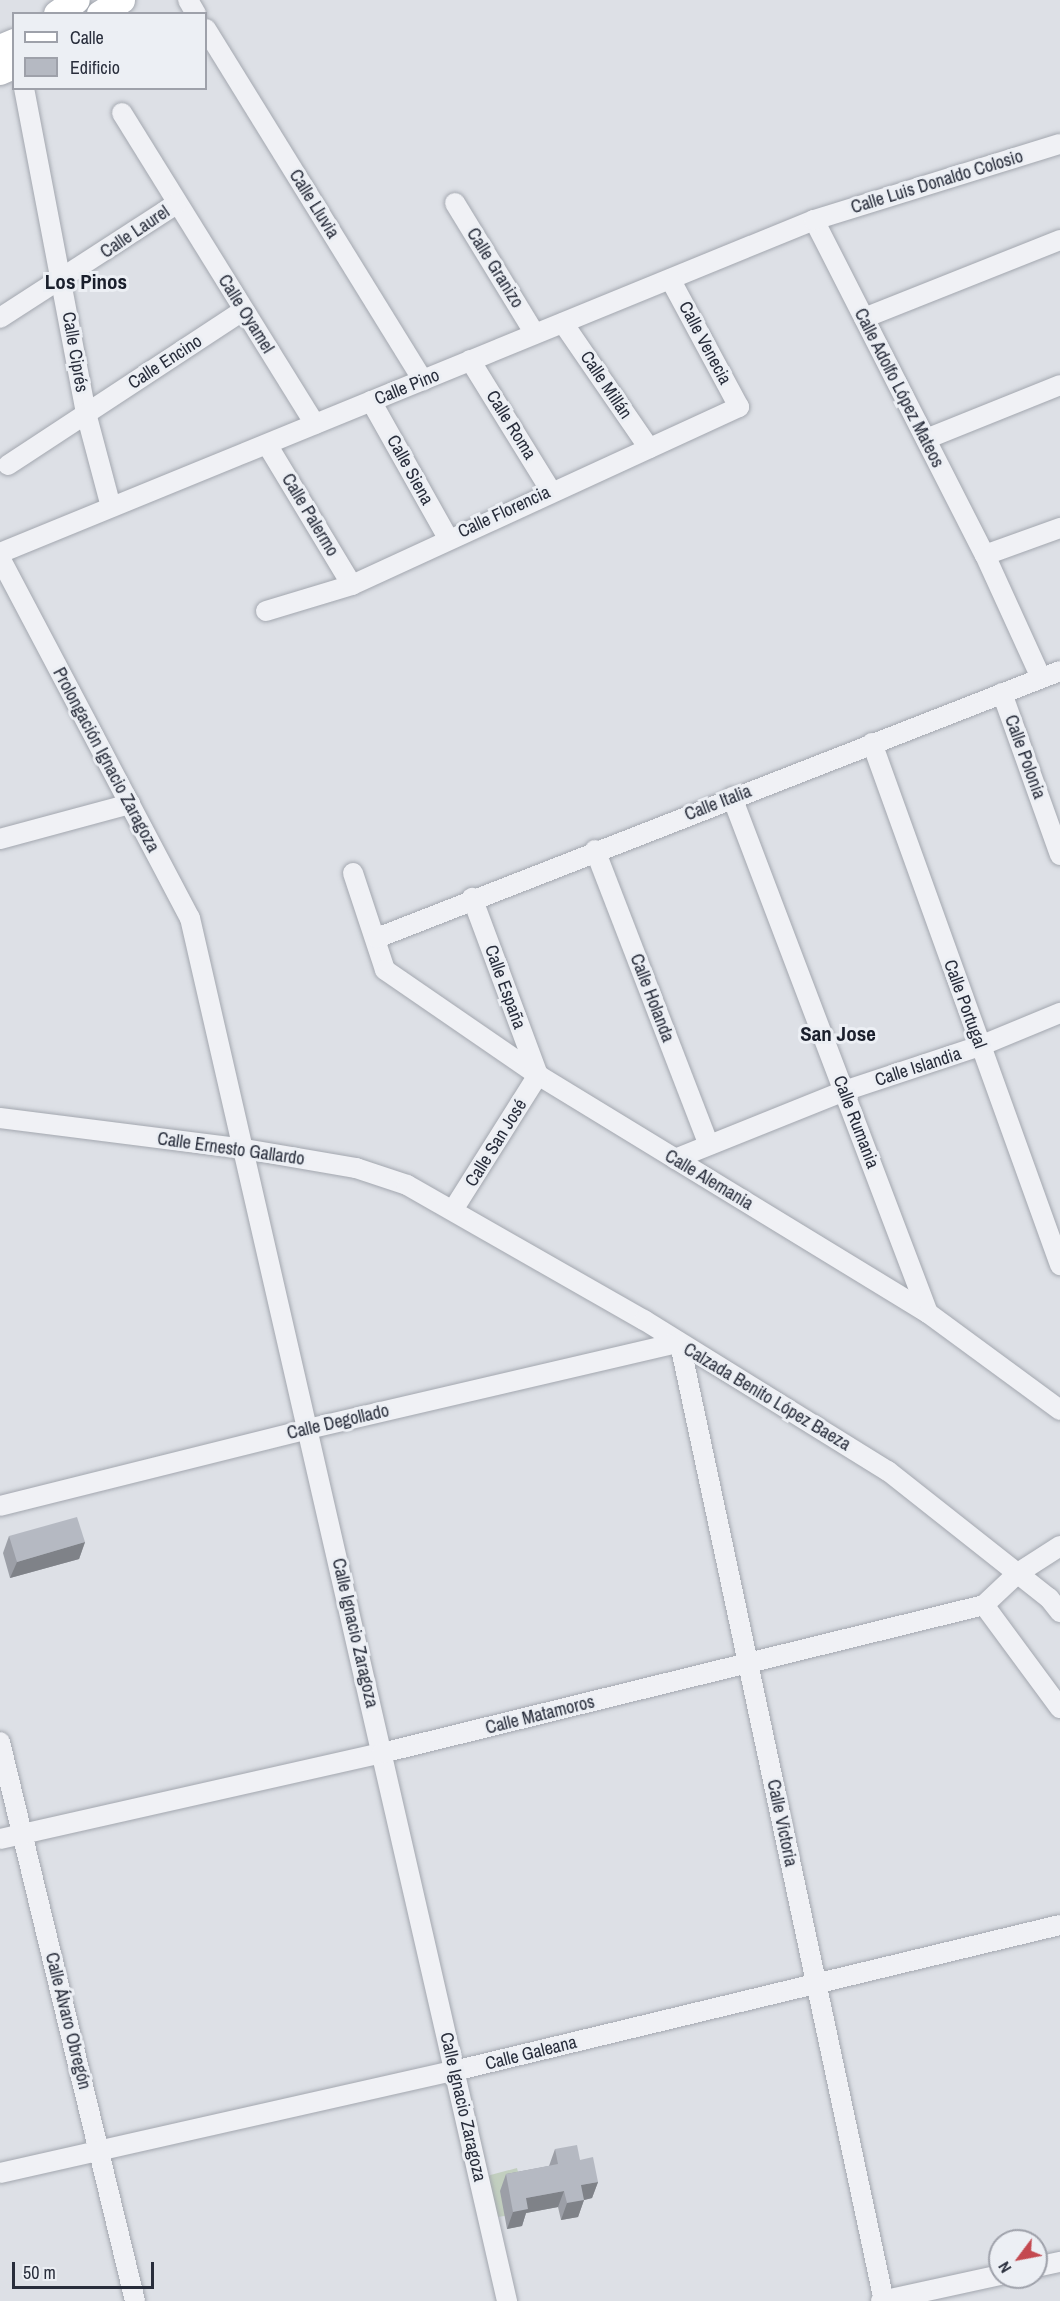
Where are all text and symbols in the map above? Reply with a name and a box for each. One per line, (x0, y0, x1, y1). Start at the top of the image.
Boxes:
legend (12, 12, 207, 90)
text: Calle (70, 25, 104, 50)
text: Edificio (70, 55, 120, 80)
street label: Calle Luis Donaldo Colosio (848, 146, 1026, 218)
street label: Calle Lluvia (284, 166, 344, 242)
street label: Calle Laurel (96, 201, 174, 263)
street label: Calle Granizo (462, 224, 528, 312)
district label: Los Pinos (45, 269, 127, 295)
street label: Calle Oyamel (213, 271, 279, 357)
street label: Calle Venecia (674, 298, 736, 388)
street label: Calle Adolfo López Mateos (849, 305, 949, 471)
street label: Calle Ciprés (57, 310, 93, 394)
street label: Calle Encino (124, 330, 206, 394)
street label: Calle Millán (575, 347, 637, 423)
street label: Calle Pino (371, 364, 443, 410)
street label: Calle Roma (481, 387, 541, 463)
street label: Calle Siena (382, 431, 438, 509)
street label: Calle Palermo (277, 470, 343, 560)
street label: Calle Florencia (454, 481, 554, 543)
street label: Prolongación Ignacio Zaragoza (48, 664, 164, 856)
street label: Calle Polonia (1000, 712, 1050, 802)
street label: Calle Italia (682, 780, 754, 826)
street label: Calle España (480, 942, 530, 1032)
street label: Calle Holanda (625, 951, 679, 1045)
street label: Calle Portugal (939, 957, 991, 1051)
district label: San Jose (800, 1021, 876, 1047)
street label: Calle Islandia (872, 1043, 964, 1091)
street label: Calle Rumania (828, 1073, 884, 1171)
street label: Calle San José (461, 1095, 531, 1191)
street label: Calle Ernesto Gallardo (156, 1128, 306, 1170)
street label: Calle Alemania (661, 1145, 757, 1215)
street label: Calzada Benito López Baeza (679, 1339, 855, 1455)
street label: Calle Degollado (285, 1400, 391, 1444)
street label: Calle Ignacio Zaragoza (327, 1556, 383, 1710)
street label: Calle Matamoros (483, 1691, 597, 1739)
street label: Calle Victoria (762, 1778, 802, 1868)
street label: Calle Álvaro Obregón (40, 1950, 96, 2092)
street label: Calle Ignacio Zaragoza (435, 2030, 491, 2184)
street label: Calle Galeana (483, 2031, 579, 2075)
north arrow (988, 2229, 1048, 2289)
scale bar (15, 2250, 158, 2288)
text: N (993, 2258, 1016, 2277)
text: 50 m (23, 2260, 56, 2285)

